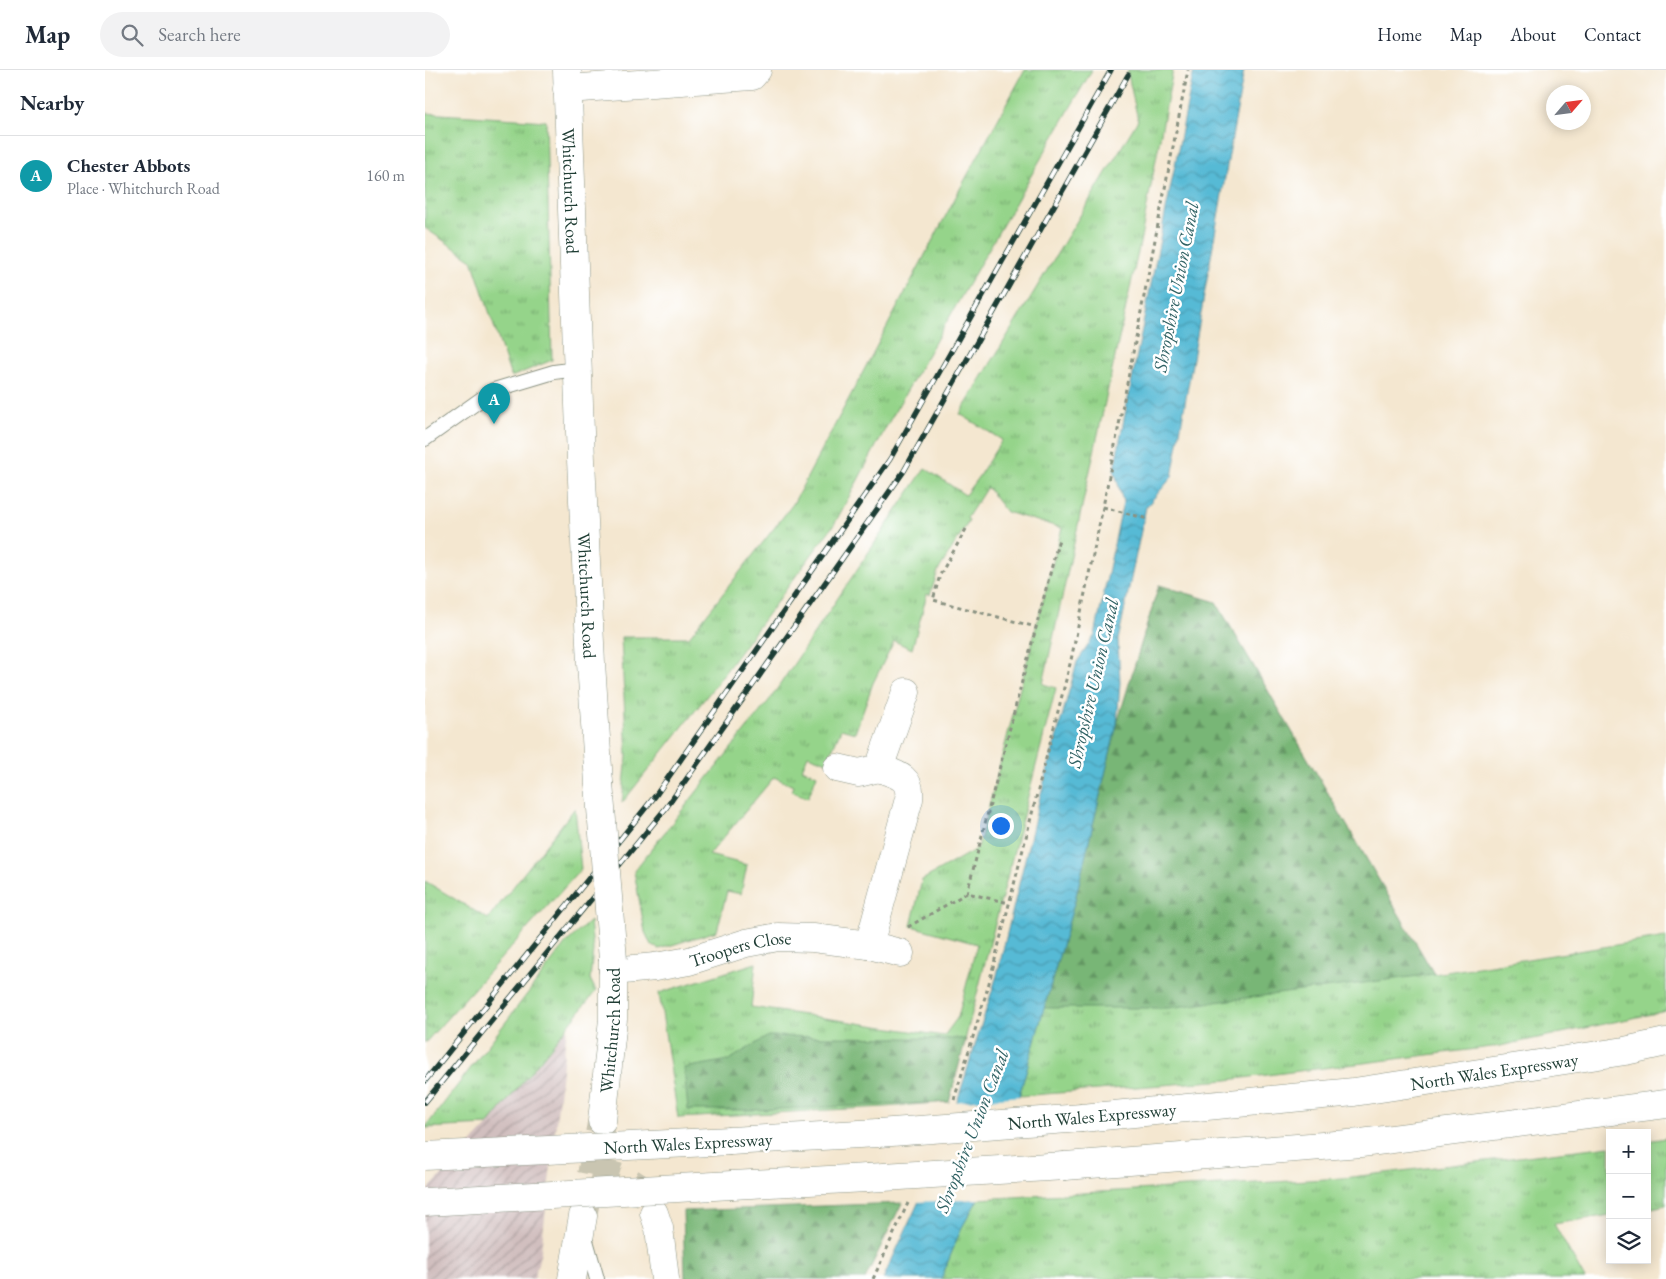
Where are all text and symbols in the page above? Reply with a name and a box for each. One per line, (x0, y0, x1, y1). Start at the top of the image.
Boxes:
search box (100, 12, 450, 57)
text: Map (25, 19, 70, 50)
icon: search (118, 21, 146, 49)
text: Search here (158, 22, 241, 47)
text: Home (1377, 23, 1422, 46)
text: Map (1450, 23, 1482, 46)
text: About (1510, 23, 1556, 46)
text: Contact (1584, 23, 1641, 46)
north arrow (1546, 85, 1591, 130)
text: Nearby (20, 89, 84, 116)
street label: Whitchurch Road (558, 128, 585, 255)
text: Chester Abbots (67, 153, 190, 178)
text: A (30, 165, 42, 186)
text: 160 m (366, 165, 405, 186)
text: Place · Whitchurch Road (67, 178, 220, 199)
water label: Shropshire Union Canal (1147, 199, 1205, 375)
pin: A (478, 383, 510, 424)
street label: Whitchurch Road (573, 532, 602, 660)
water label: Shropshire Union Canal (1061, 595, 1125, 771)
your location (988, 813, 1014, 839)
street label: Troopers Close (686, 926, 792, 972)
street label: Whitchurch Road (594, 967, 625, 1094)
water label: Shropshire Union Canal (929, 1045, 1015, 1217)
street label: North Wales Expressway (1409, 1047, 1580, 1095)
street label: North Wales Expressway (1007, 1097, 1177, 1135)
street label: North Wales Expressway (603, 1127, 773, 1159)
map controls (1606, 1129, 1651, 1264)
button: + (1606, 1129, 1651, 1174)
button: − (1606, 1174, 1651, 1219)
button: layers (1606, 1219, 1651, 1264)

